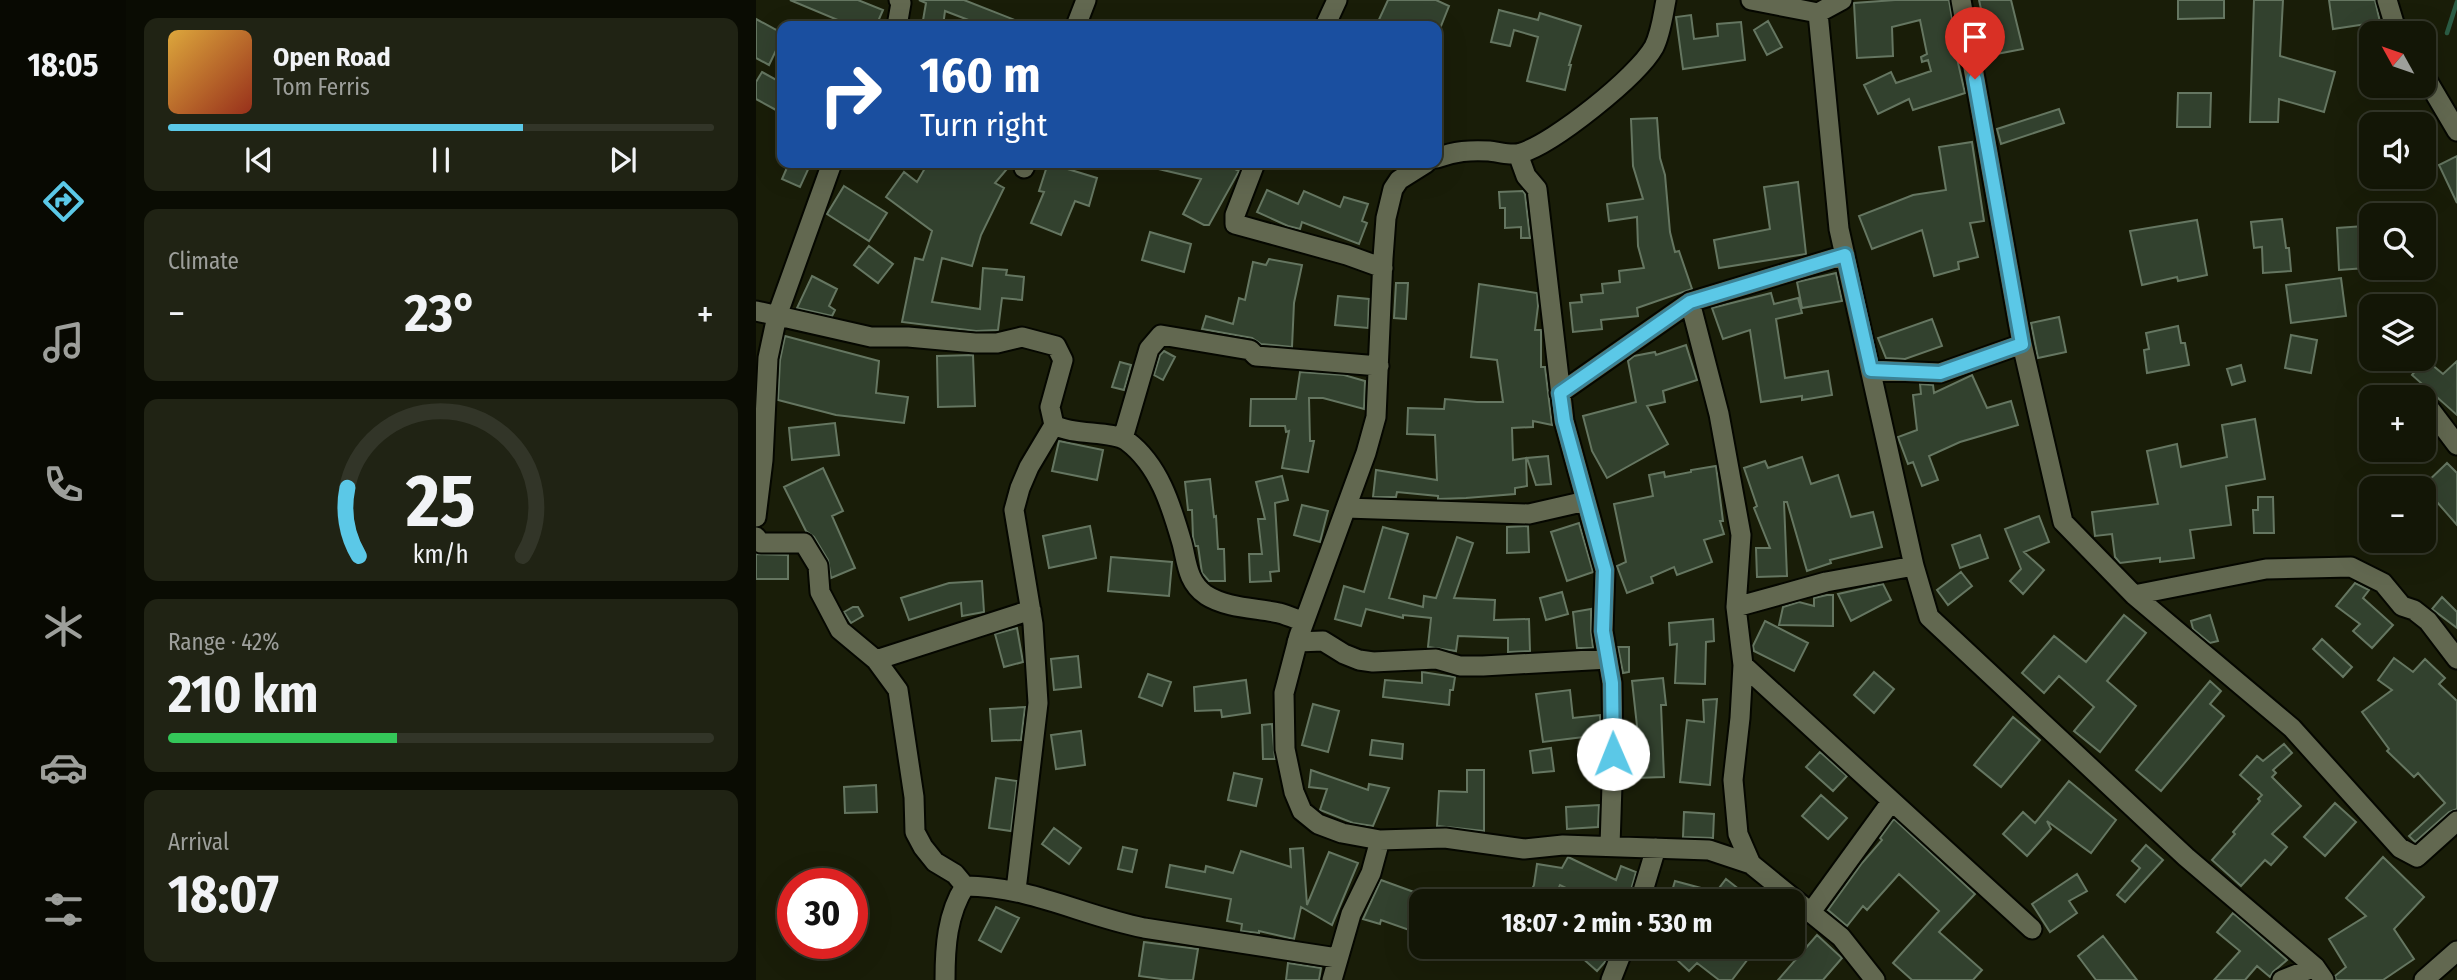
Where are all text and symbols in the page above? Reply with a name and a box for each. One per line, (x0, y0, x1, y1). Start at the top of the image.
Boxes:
pin (1945, 7, 2005, 79)
icon: arrive (1956, 18, 1994, 56)
north arrow (2359, 21, 2436, 98)
map controls (2359, 21, 2436, 553)
text: Open Road (273, 42, 391, 73)
text: 18:05 (28, 46, 98, 84)
text: 160 m (920, 46, 1041, 105)
icon: right (805, 49, 896, 140)
text: Tom Ferris (273, 73, 370, 101)
text: Turn right (920, 106, 1047, 144)
button: sound (2359, 112, 2436, 189)
icon: previous (240, 141, 278, 179)
icon: pause (422, 141, 460, 179)
icon: next (604, 141, 642, 179)
icon: directions (39, 177, 88, 226)
button: search (2359, 203, 2436, 280)
text: Climate (168, 247, 239, 275)
text: 23° (404, 282, 477, 345)
text: − (168, 291, 185, 337)
text: + (697, 291, 714, 337)
button: layers (2359, 294, 2436, 371)
icon: music (39, 318, 88, 367)
button: + (2359, 385, 2436, 462)
text: 25 (405, 458, 476, 545)
icon: phone (39, 460, 88, 509)
button: − (2359, 476, 2436, 553)
text: km/h (413, 540, 469, 570)
icon: climate (39, 602, 88, 651)
text: Range · 42% (168, 628, 279, 656)
text: 210 km (168, 663, 319, 726)
position arrow (1576, 717, 1650, 791)
icon: car (39, 743, 88, 792)
text: Arrival (168, 828, 229, 856)
text: 18:07 (168, 863, 279, 926)
speed limit sign: 30 (777, 868, 868, 959)
icon: filters (39, 885, 88, 934)
text: 18:07 · 2 min · 530 m (1502, 908, 1712, 939)

